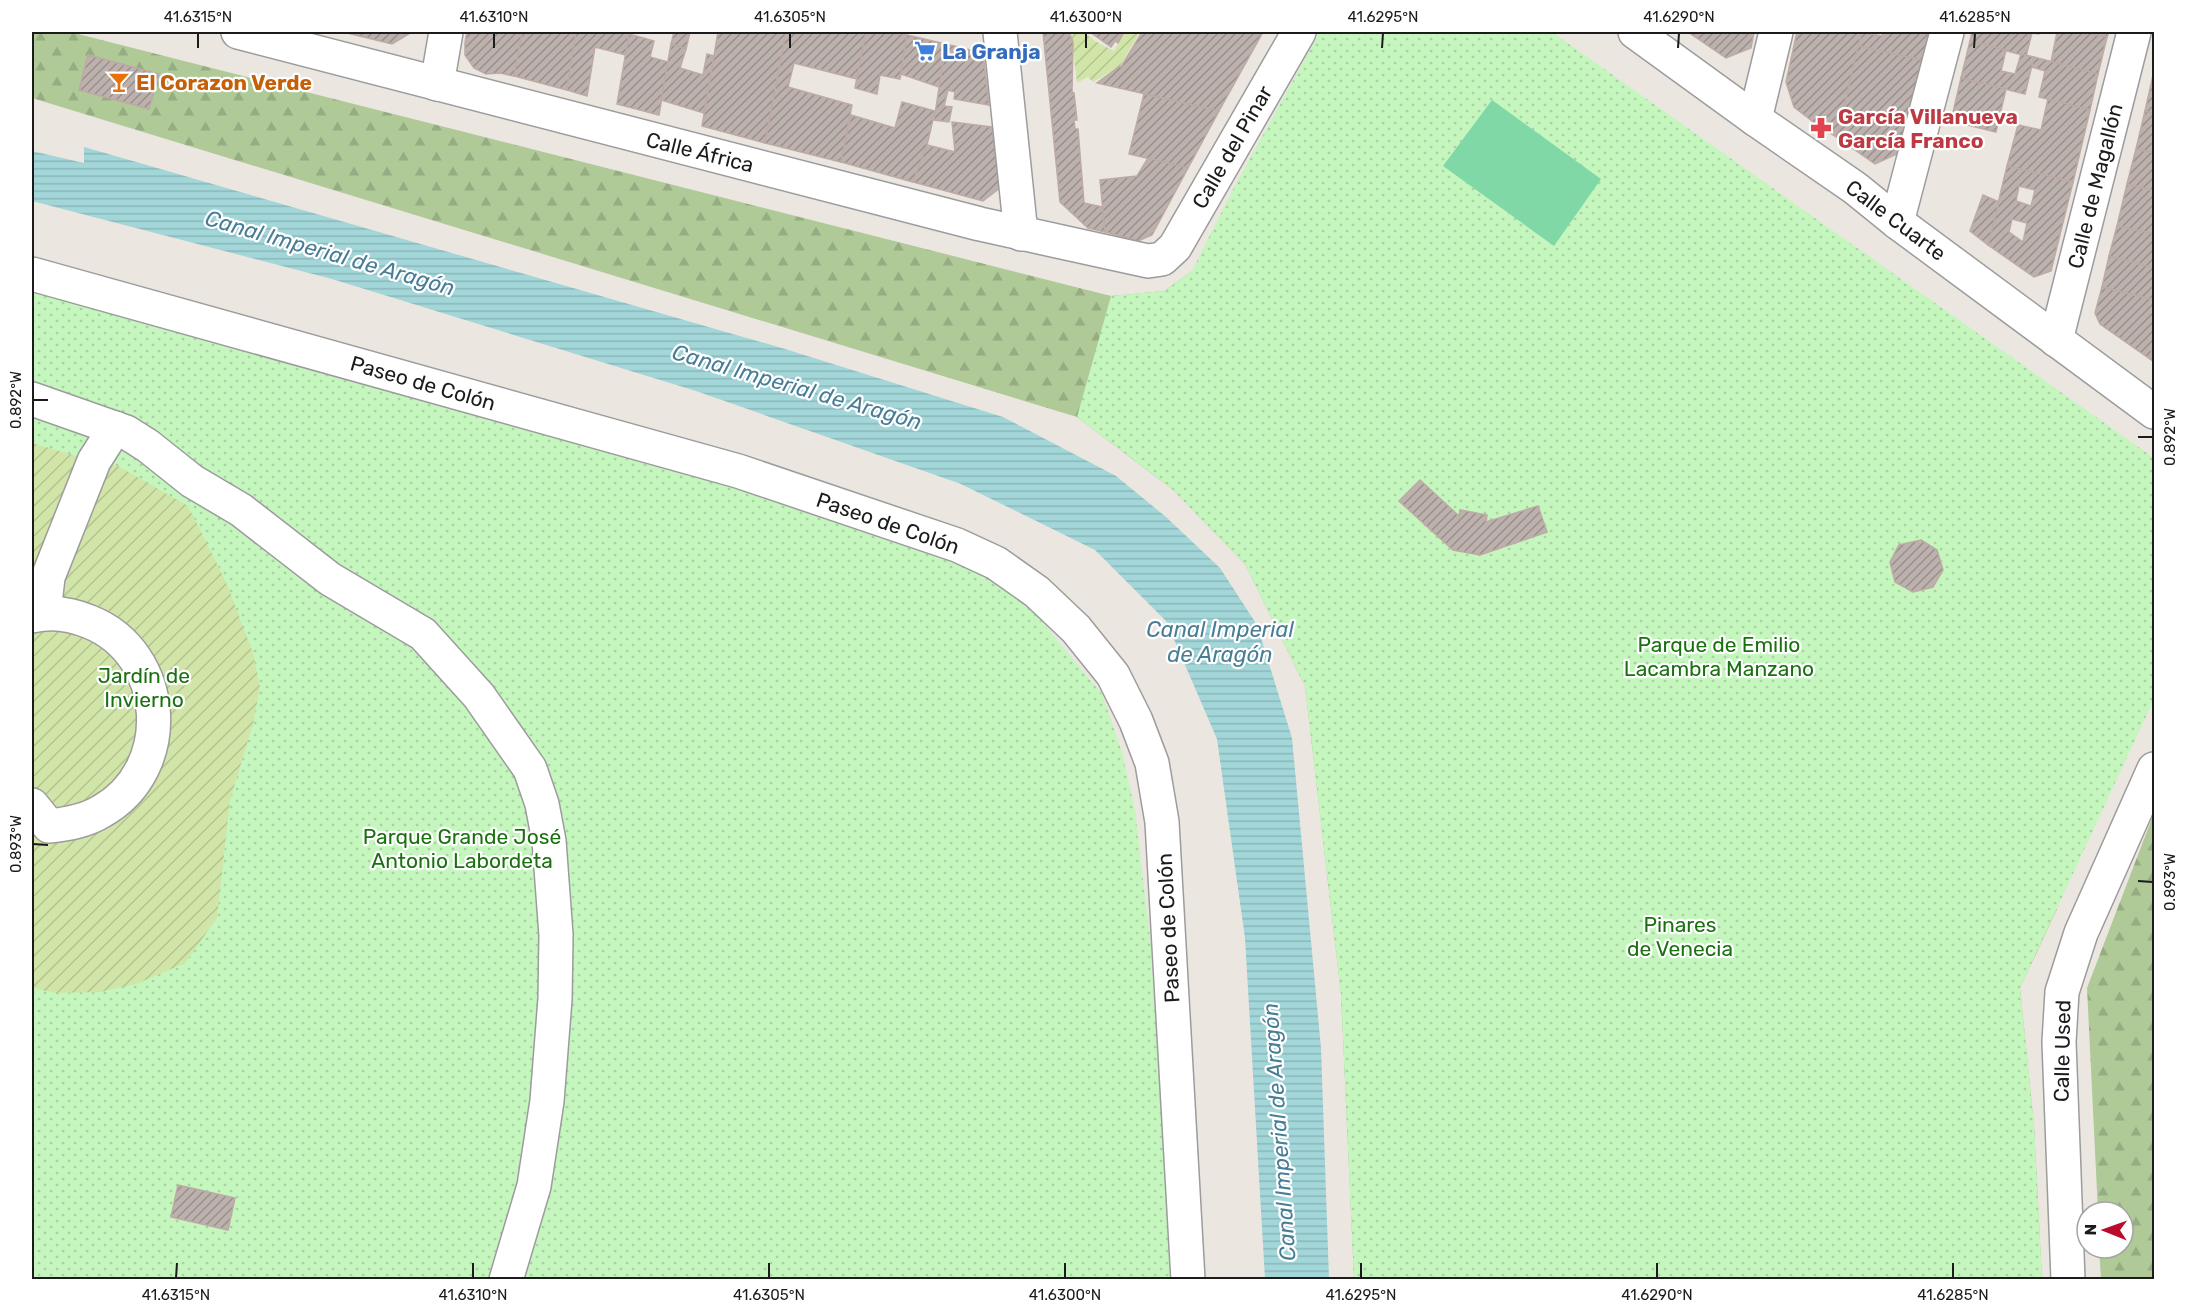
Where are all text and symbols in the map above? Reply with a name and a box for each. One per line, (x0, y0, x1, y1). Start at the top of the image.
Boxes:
text: 41.6315°N (164, 8, 232, 26)
text: 41.6310°N (459, 8, 529, 26)
text: 41.6305°N (754, 8, 826, 26)
text: 41.6300°N (1050, 8, 1122, 26)
text: 41.6295°N (1348, 8, 1418, 26)
text: 41.6290°N (1643, 8, 1715, 26)
text: 41.6285°N (1939, 8, 2011, 26)
supermarket icon: La Granja (913, 39, 937, 63)
place label: La Granja (942, 39, 1041, 64)
bar icon: El Corazon Verde (107, 70, 131, 94)
place label: El Corazon Verde (136, 70, 312, 95)
street label: Calle del Pinar (1187, 81, 1277, 213)
street label: Calle de Magallón (2062, 101, 2128, 271)
place label: García Villanueva García Franco (1838, 104, 2018, 153)
pharmacy icon: García Villanueva García Franco (1809, 116, 1833, 140)
street label: Calle África (644, 127, 756, 177)
street label: Calle Cuarte (1841, 174, 1951, 266)
water label: Canal Imperial de Aragón (202, 204, 458, 302)
water label: Canal Imperial de Aragón (669, 338, 925, 436)
street label: Paseo de Colón (348, 350, 498, 416)
text: 0.892°W (7, 371, 25, 429)
text: 0.892°W (2161, 408, 2179, 466)
street label: Paseo de Colón (813, 487, 963, 559)
water label: Canal Imperial de Aragón (1146, 616, 1294, 668)
park label: Parque de Emilio Lacambra Manzano (1624, 632, 1814, 681)
park label: Jardín de Invierno (98, 663, 190, 712)
text: 0.893°W (7, 815, 25, 873)
park label: Parque Grande José Antonio Labordeta (363, 824, 561, 873)
street label: Paseo de Colón (1152, 853, 1184, 1003)
text: 0.893°W (2161, 853, 2179, 911)
park label: Pinares de Venecia (1627, 912, 1733, 961)
street label: Calle Used (2049, 1000, 2075, 1102)
water label: Canal Imperial de Aragón (1257, 1002, 1301, 1262)
north arrow (2075, 1200, 2135, 1260)
text: N (2081, 1224, 2100, 1236)
text: 41.6315°N (142, 1286, 210, 1304)
text: 41.6310°N (438, 1286, 508, 1304)
text: 41.6305°N (733, 1286, 805, 1304)
text: 41.6300°N (1029, 1286, 1101, 1304)
text: 41.6295°N (1326, 1286, 1396, 1304)
text: 41.6290°N (1621, 1286, 1693, 1304)
text: 41.6285°N (1917, 1286, 1989, 1304)

